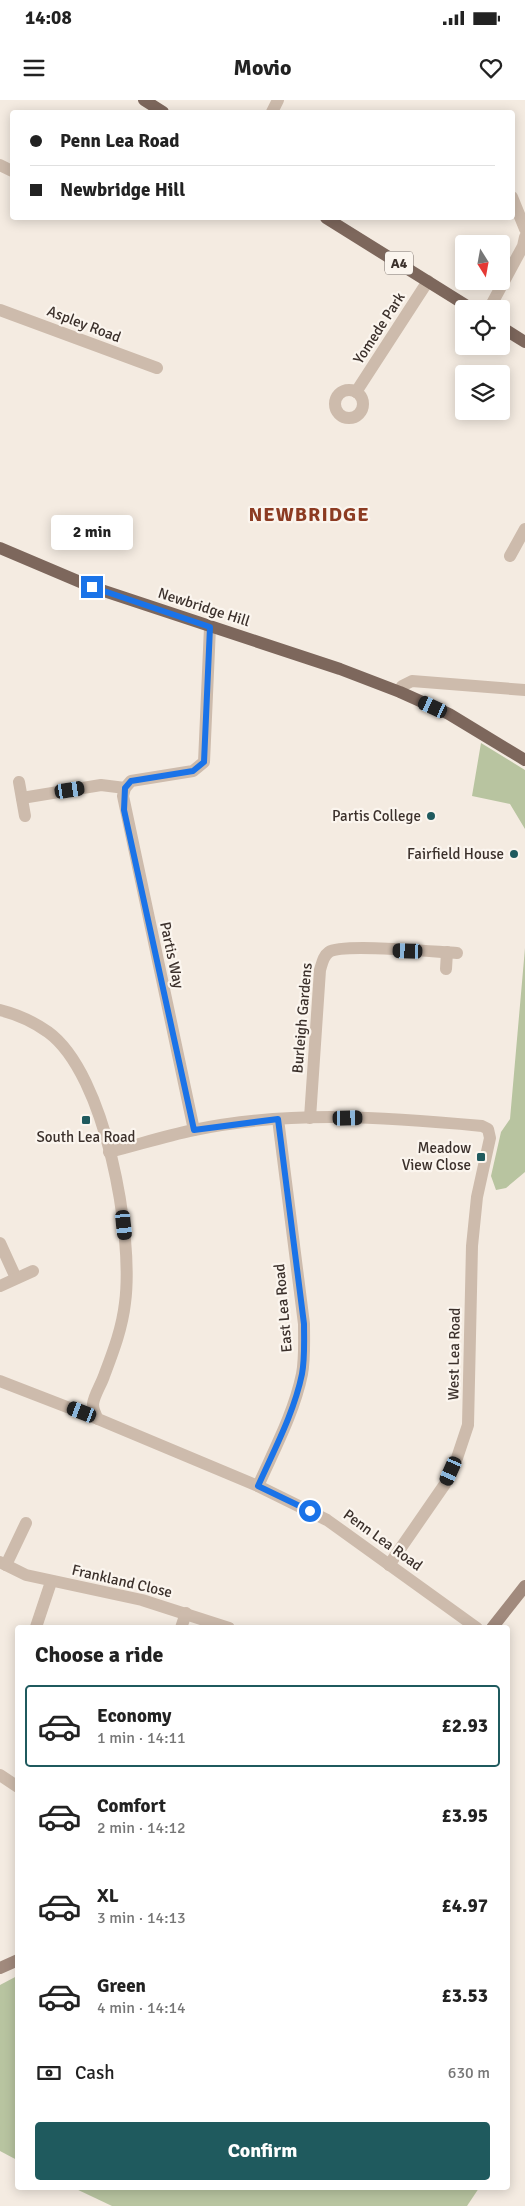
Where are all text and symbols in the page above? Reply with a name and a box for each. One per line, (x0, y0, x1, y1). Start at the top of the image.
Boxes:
text: 14:08 (25, 6, 72, 30)
icon: menu (20, 54, 48, 82)
text: Movio (234, 54, 291, 81)
icon: heart (477, 54, 505, 82)
text: Penn Lea Road (60, 129, 180, 153)
text: Newbridge Hill (60, 178, 185, 202)
north arrow (455, 235, 510, 290)
map controls (455, 235, 510, 420)
road number: A4 (385, 252, 413, 274)
street label: Yomede Park (349, 289, 409, 367)
button: locate (455, 300, 510, 355)
street label: Aspley Road (45, 302, 124, 346)
button: layers (455, 365, 510, 420)
district label: NEWBRIDGE (248, 502, 370, 527)
callout: 2 min (51, 514, 133, 550)
text: 2 min (73, 522, 111, 542)
route end (81, 576, 103, 598)
street label: Newbridge Hill (156, 584, 252, 630)
car (416, 694, 449, 720)
car (54, 780, 85, 800)
place label: Partis College (332, 807, 421, 825)
marker: Partis College (425, 810, 437, 822)
place label: Fairfield House (407, 845, 504, 863)
marker: Fairfield House (508, 848, 520, 860)
street label: Partis Way (156, 920, 188, 990)
car (392, 943, 423, 959)
street label: Burleigh Gardens (288, 962, 316, 1074)
car (332, 1110, 363, 1126)
marker: South Lea Road (80, 1114, 92, 1126)
place label: South Lea Road (36, 1128, 136, 1146)
place label: Meadow View Close (402, 1139, 471, 1174)
marker: Meadow View Close (475, 1151, 487, 1163)
car (114, 1209, 133, 1241)
street label: East Lea Road (270, 1263, 296, 1353)
street label: West Lea Road (444, 1307, 464, 1401)
car (65, 1400, 98, 1424)
car (438, 1454, 463, 1488)
route start (299, 1500, 321, 1522)
street label: Penn Lea Road (340, 1505, 426, 1575)
street label: Frankland Close (70, 1561, 174, 1601)
text: Choose a ride (35, 1641, 163, 1668)
icon: car (37, 1704, 82, 1749)
text: Economy (97, 1704, 171, 1728)
text: £2.93 (442, 1714, 488, 1738)
text: 1 min · 14:11 (97, 1728, 186, 1748)
icon: car (37, 1794, 82, 1839)
text: Comfort (97, 1794, 166, 1818)
text: £3.95 (442, 1804, 488, 1828)
text: 2 min · 14:12 (97, 1818, 186, 1838)
icon: car (37, 1884, 82, 1929)
text: XL (97, 1884, 119, 1908)
text: £4.97 (442, 1894, 488, 1918)
text: 3 min · 14:13 (97, 1908, 186, 1928)
icon: car (37, 1974, 82, 2019)
text: Green (97, 1974, 146, 1998)
text: £3.53 (442, 1984, 488, 2008)
text: 4 min · 14:14 (97, 1998, 186, 2018)
icon: cash (35, 2059, 63, 2087)
text: Cash (75, 2061, 115, 2085)
text: 630 m (448, 2063, 490, 2083)
button: Confirm (35, 2122, 490, 2180)

